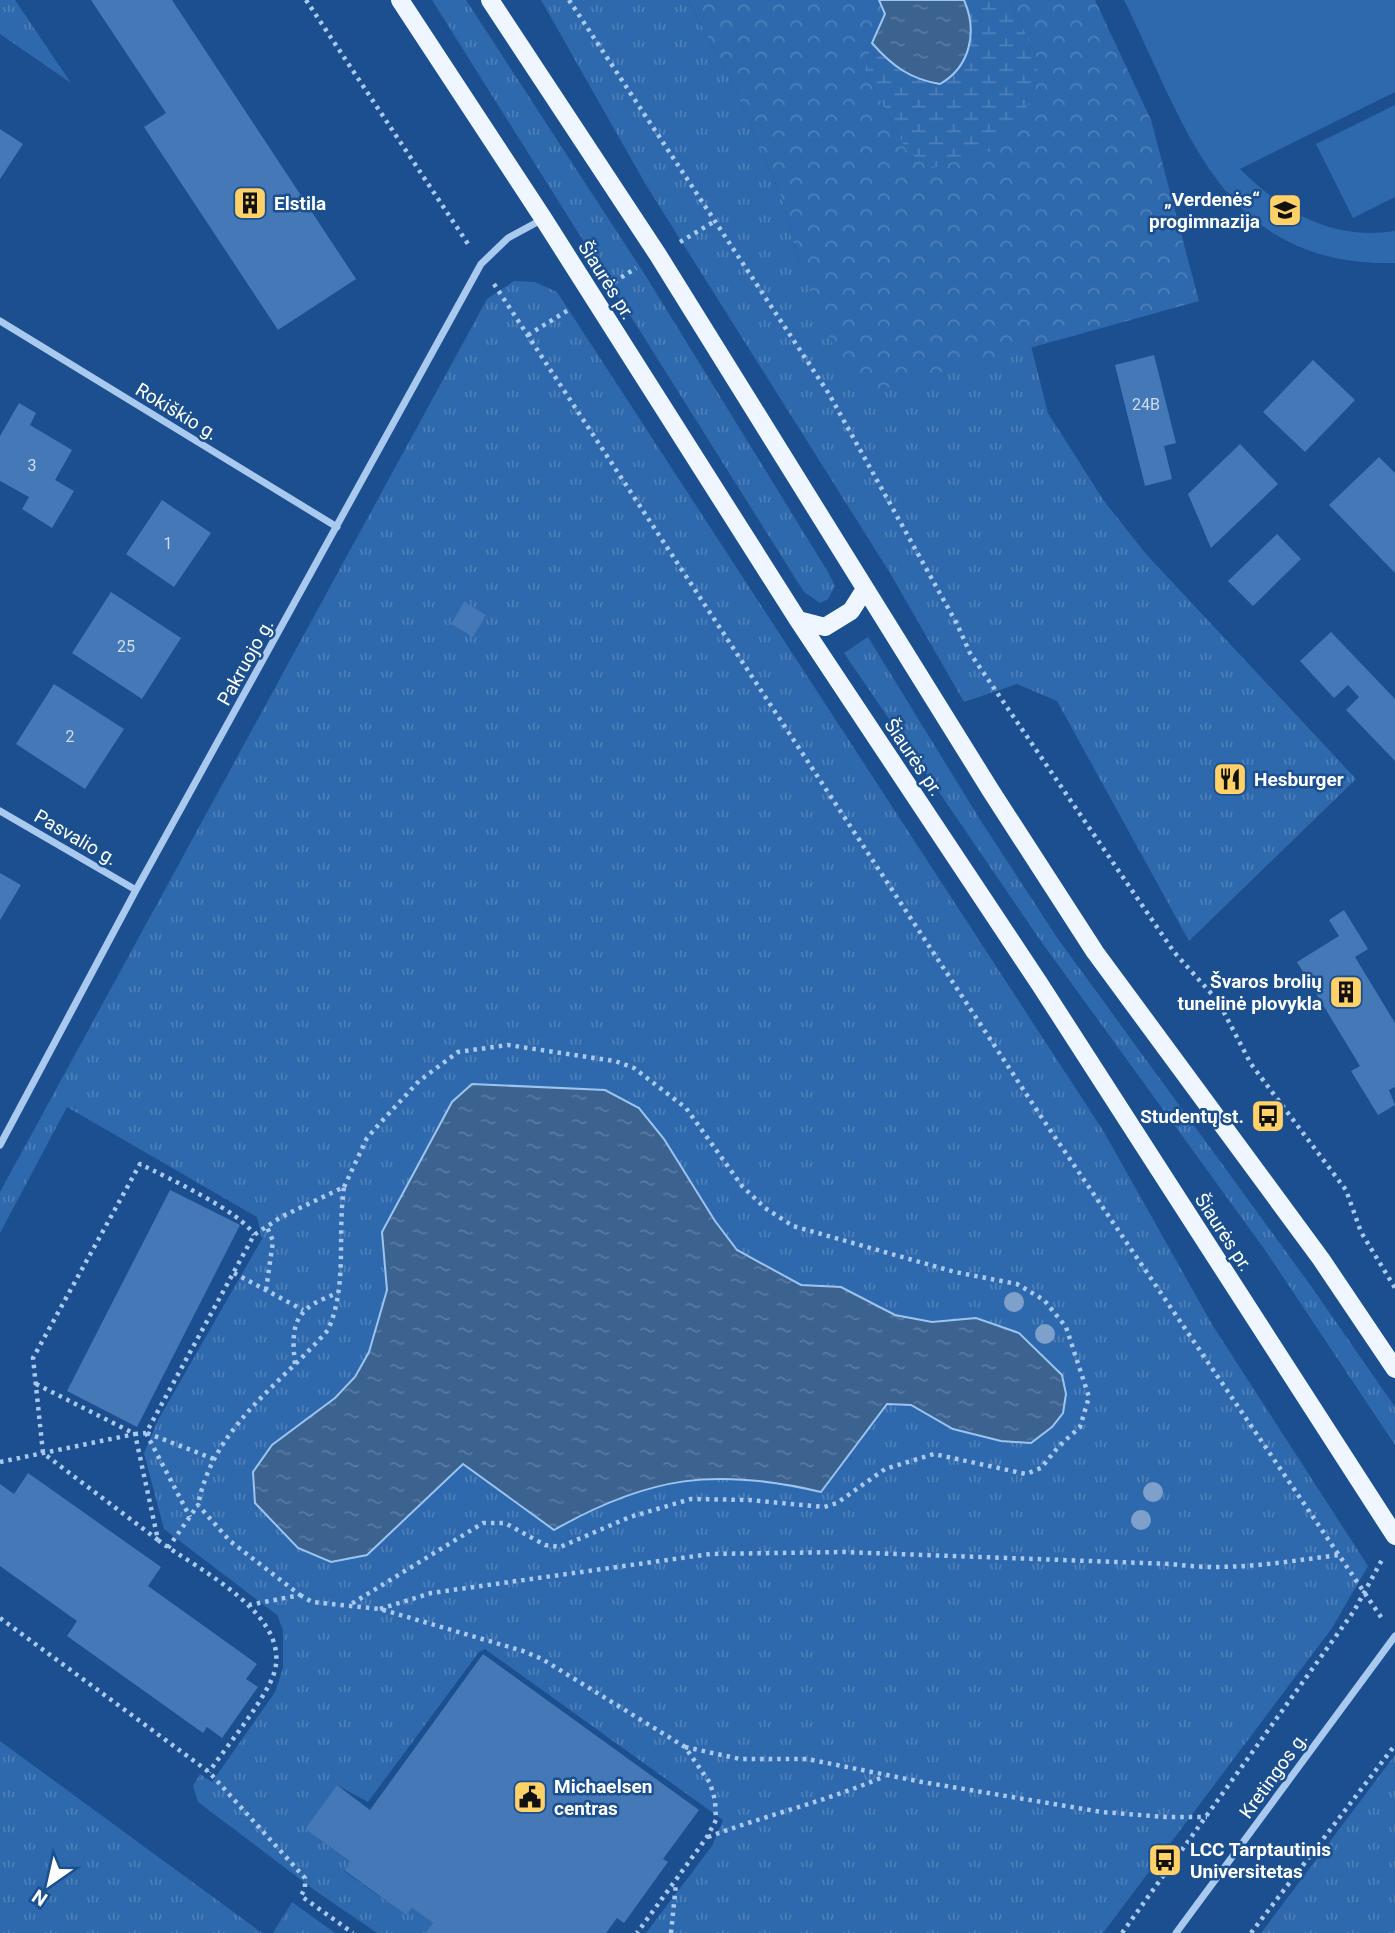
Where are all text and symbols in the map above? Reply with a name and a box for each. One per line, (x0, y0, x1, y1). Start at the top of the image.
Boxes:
building icon: Elstila (231, 184, 269, 222)
place label: „Verdenės“ progimnazija (1149, 188, 1260, 233)
school or university icon: „Verdenės“ progimnazija (1266, 191, 1304, 229)
place label: Elstila (274, 192, 326, 215)
street label: Šiaurės pr. (573, 237, 640, 324)
street label: Rokiškio g. (131, 378, 222, 445)
house number: 24B (1132, 395, 1160, 414)
house number: 3 (28, 456, 37, 475)
house number: 1 (164, 534, 173, 553)
street label: Pakruojo g. (212, 615, 279, 710)
house number: 25 (117, 637, 135, 656)
street label: Šiaurės pr. (879, 714, 948, 800)
house number: 2 (66, 727, 75, 746)
restaurant icon: Hesburger (1211, 760, 1249, 798)
place label: Hesburger (1254, 768, 1344, 791)
street label: Pasvalio g. (30, 804, 121, 870)
place label: Švaros brolių tunelinė plovykla (1177, 970, 1322, 1015)
building icon: Švaros brolių tunelinė plovykla (1327, 973, 1365, 1011)
bus stop icon: Studentų st. (1249, 1097, 1287, 1135)
place label: Studentų st. (1140, 1105, 1244, 1128)
street label: Šiaurės pr. (1190, 1189, 1257, 1276)
street label: Kretingos g. (1234, 1728, 1312, 1823)
place label: Michaelsen centras (554, 1775, 652, 1820)
public building icon: Michaelsen centras (511, 1778, 549, 1816)
place label: LCC Tarptautinis Universitetas (1190, 1838, 1331, 1883)
bus stop icon: LCC Tarptautinis Universitetas (1146, 1841, 1184, 1879)
north arrow (14, 1849, 84, 1919)
text: N (28, 1884, 52, 1911)

